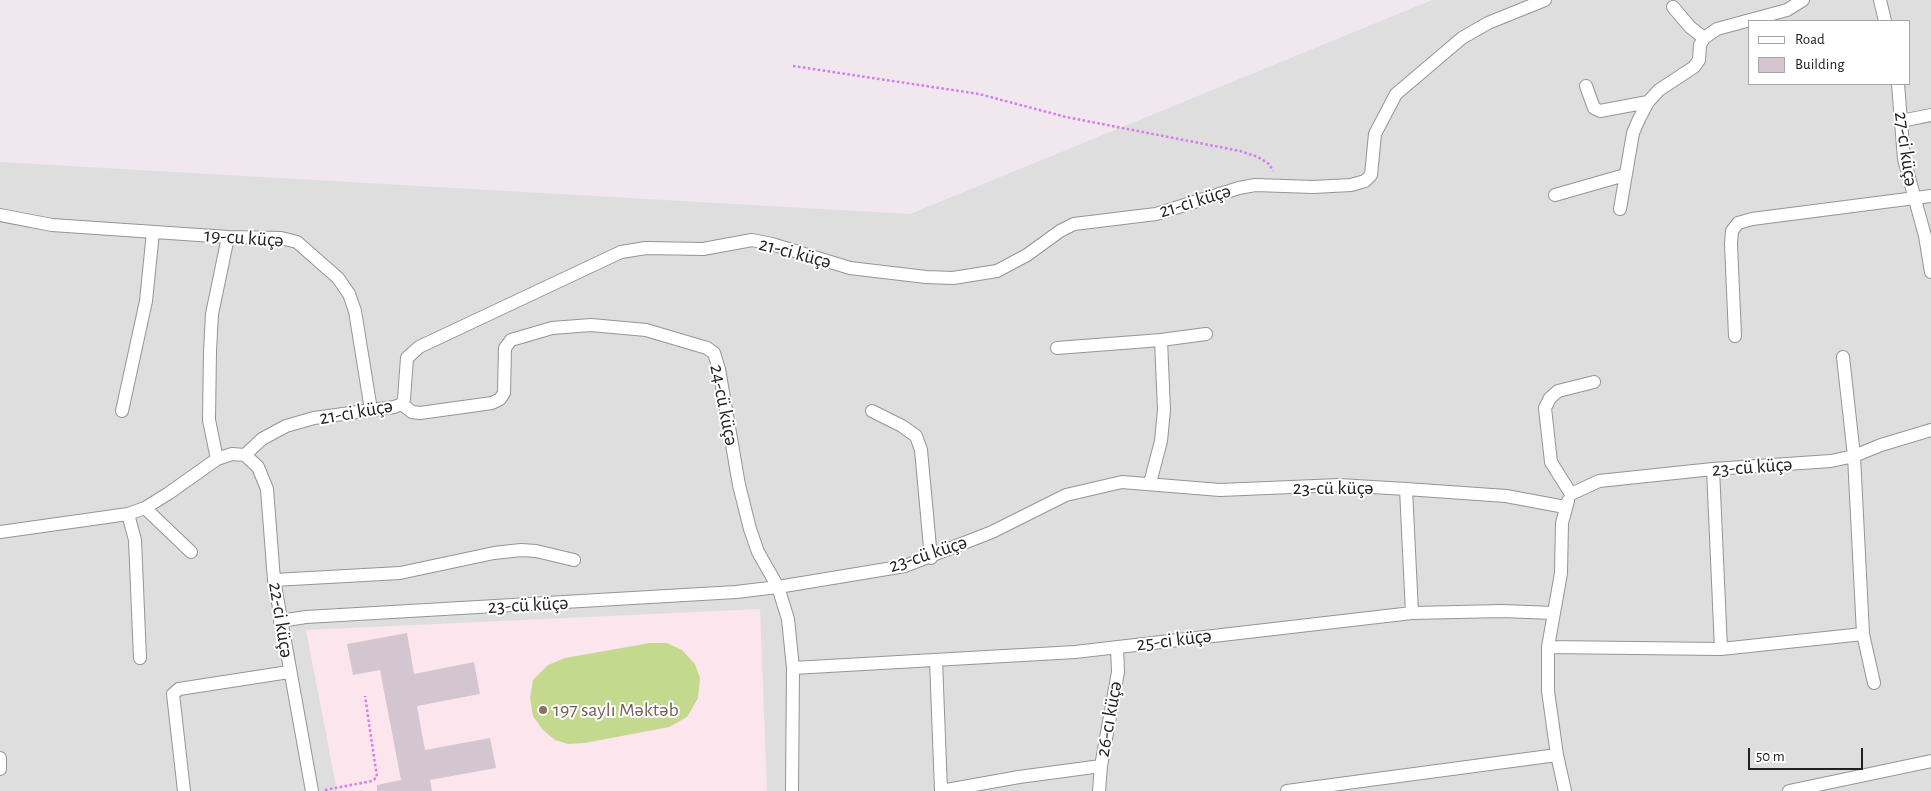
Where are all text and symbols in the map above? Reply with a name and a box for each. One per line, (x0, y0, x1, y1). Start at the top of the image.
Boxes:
legend (1748, 20, 1911, 85)
text: Road (1795, 32, 1825, 47)
text: Building (1795, 57, 1845, 72)
street label: 27-ci küçə (1889, 110, 1923, 188)
street label: 21-ci küçə (1156, 179, 1234, 223)
street label: 19-cu küçə (203, 223, 285, 253)
street label: 21-ci küçə (756, 232, 834, 274)
street label: 24-cü küçə (704, 362, 744, 448)
street label: 21-ci küçə (317, 394, 395, 430)
street label: 23-cü küçə (1711, 452, 1793, 482)
street label: 23-cü küçə (1293, 476, 1373, 500)
street label: 23-cü küçə (886, 530, 970, 578)
street label: 22-ci küçə (263, 580, 299, 660)
street label: 23-cü küçə (487, 591, 569, 619)
street label: 25-ci küçə (1135, 623, 1213, 657)
street label: 26-cı küçə (1091, 679, 1127, 759)
place label: 197 saylı Məktəb (553, 698, 679, 722)
marker: 197 saylı Məktəb (537, 704, 549, 716)
scale bar (1751, 738, 1866, 770)
text: 50 m (1756, 749, 1785, 764)

